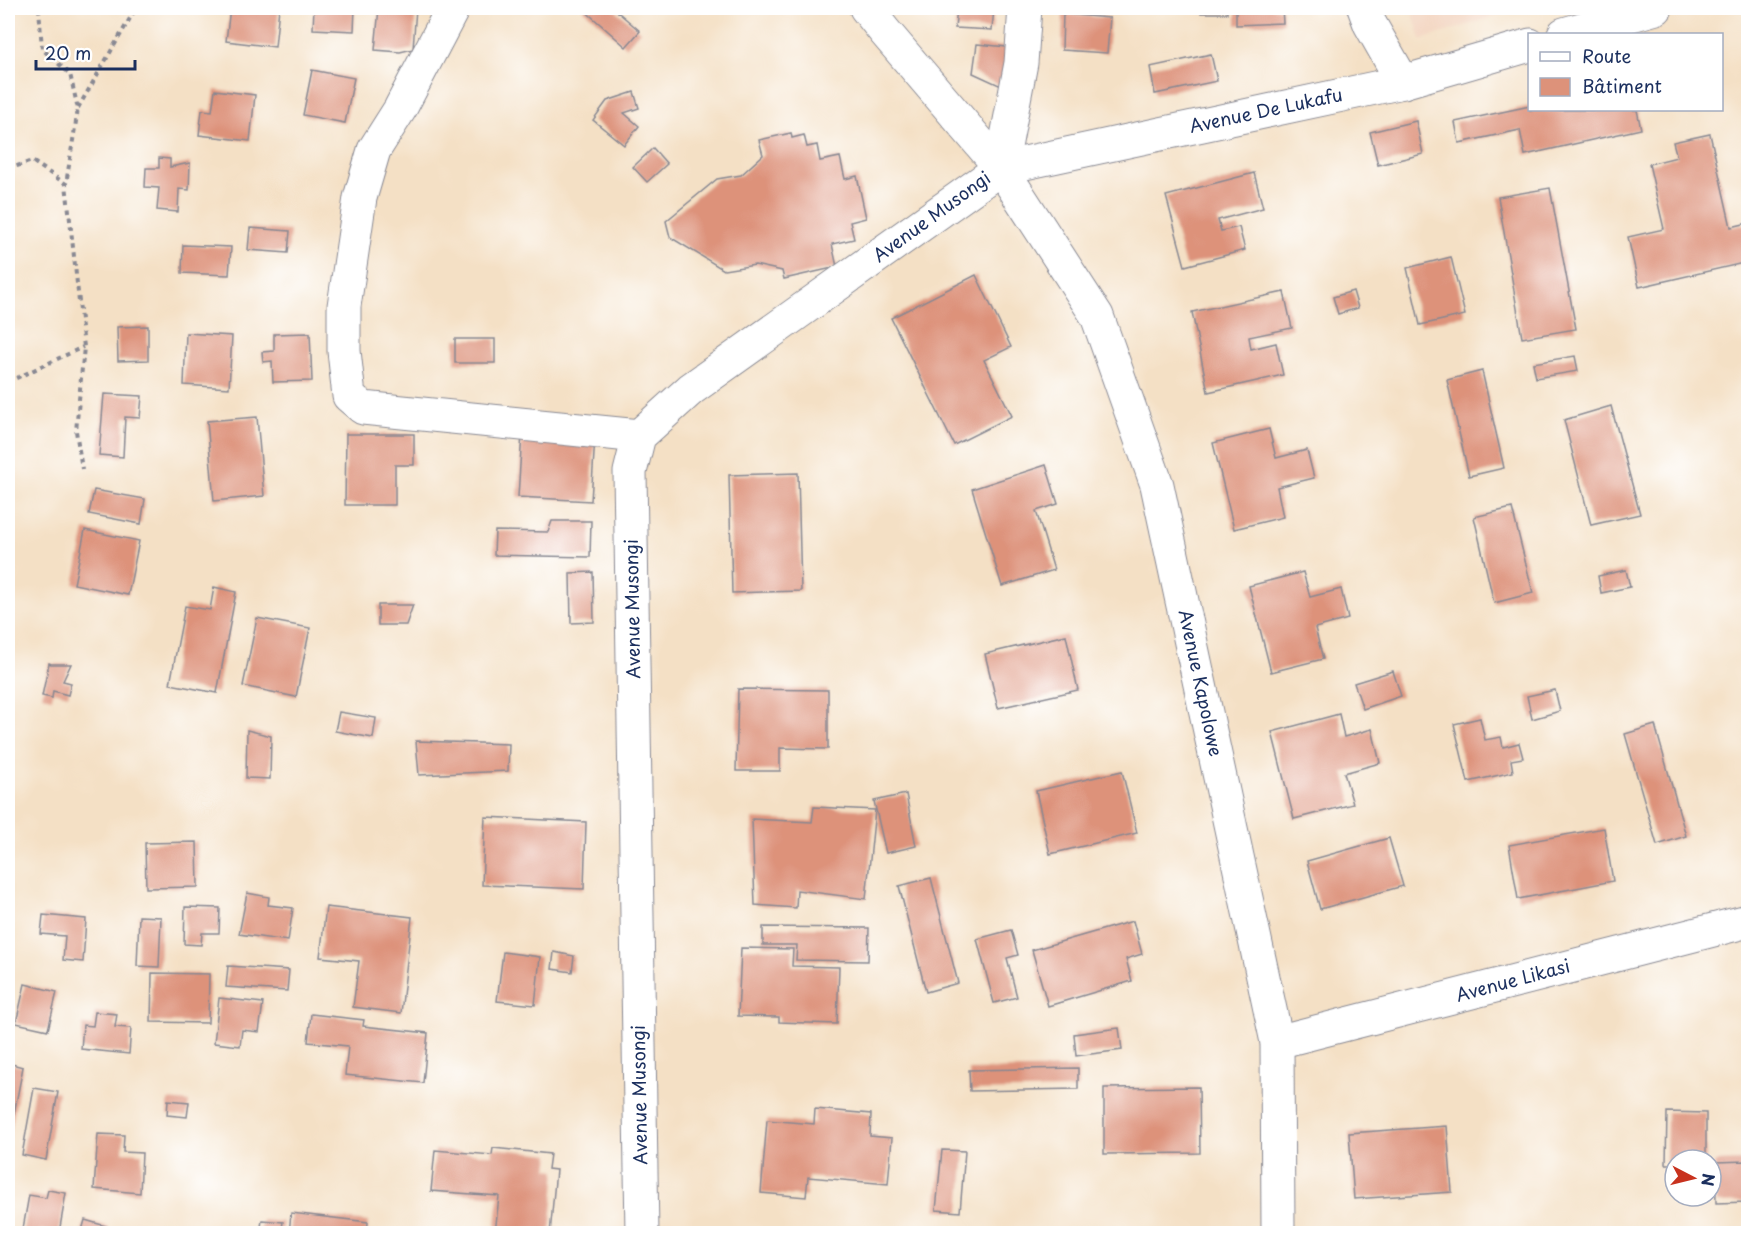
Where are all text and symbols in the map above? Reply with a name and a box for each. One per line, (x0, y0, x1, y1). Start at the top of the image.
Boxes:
scale bar (36, 33, 135, 71)
legend (1528, 33, 1723, 111)
text: 20 m (45, 39, 91, 66)
text: Route (1582, 42, 1632, 69)
text: Bâtiment (1582, 72, 1662, 99)
street label: Avenue De Lukafu (1187, 80, 1345, 139)
street label: Avenue Musongi (867, 164, 996, 268)
street label: Avenue Musongi (617, 539, 646, 679)
street label: Avenue Kapolowe (1173, 607, 1230, 759)
street label: Avenue Likasi (1452, 951, 1573, 1008)
street label: Avenue Musongi (624, 1025, 653, 1165)
north arrow (1663, 1148, 1723, 1208)
text: N (1696, 1172, 1722, 1188)

